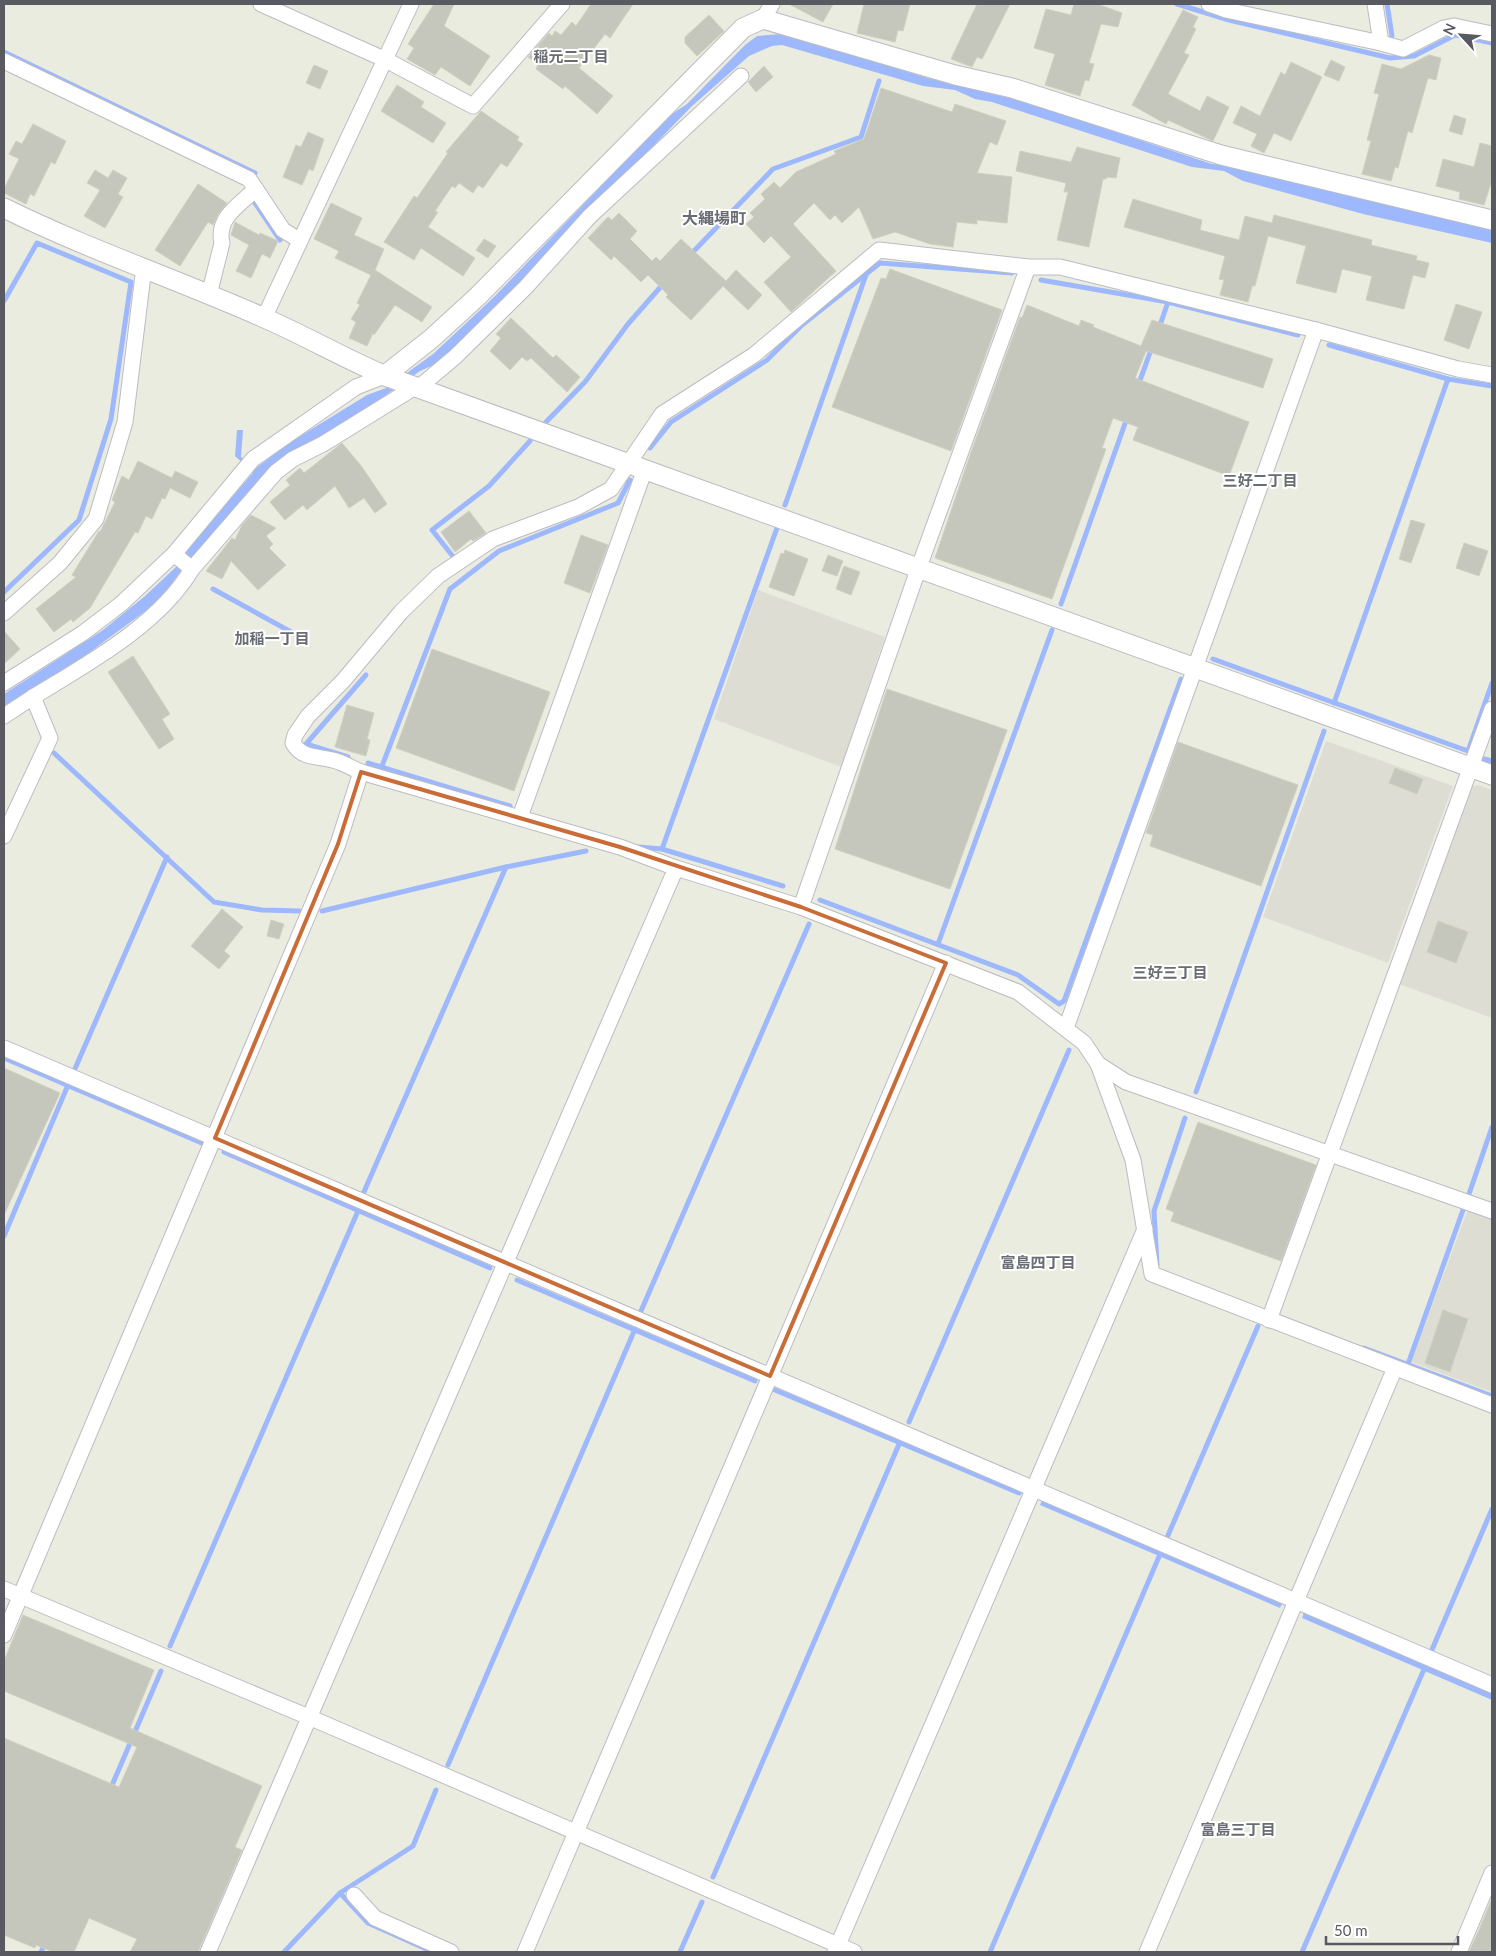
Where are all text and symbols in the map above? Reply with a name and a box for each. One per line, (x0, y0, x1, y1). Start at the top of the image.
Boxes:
north arrow (1436, 10, 1486, 60)
text: N (1439, 21, 1459, 38)
district label: 稲元二丁目 (533, 47, 609, 65)
district label: 大縄場町 (682, 208, 746, 227)
district label: 三好二丁目 (1222, 471, 1298, 489)
district label: 加稲一丁目 (234, 629, 310, 647)
district label: 三好三丁目 (1132, 963, 1208, 981)
district label: 富島四丁目 (1000, 1253, 1076, 1271)
district label: 富島三丁目 (1200, 1820, 1276, 1838)
scale bar (1326, 1914, 1458, 1946)
text: 50 m (1334, 1921, 1368, 1939)

